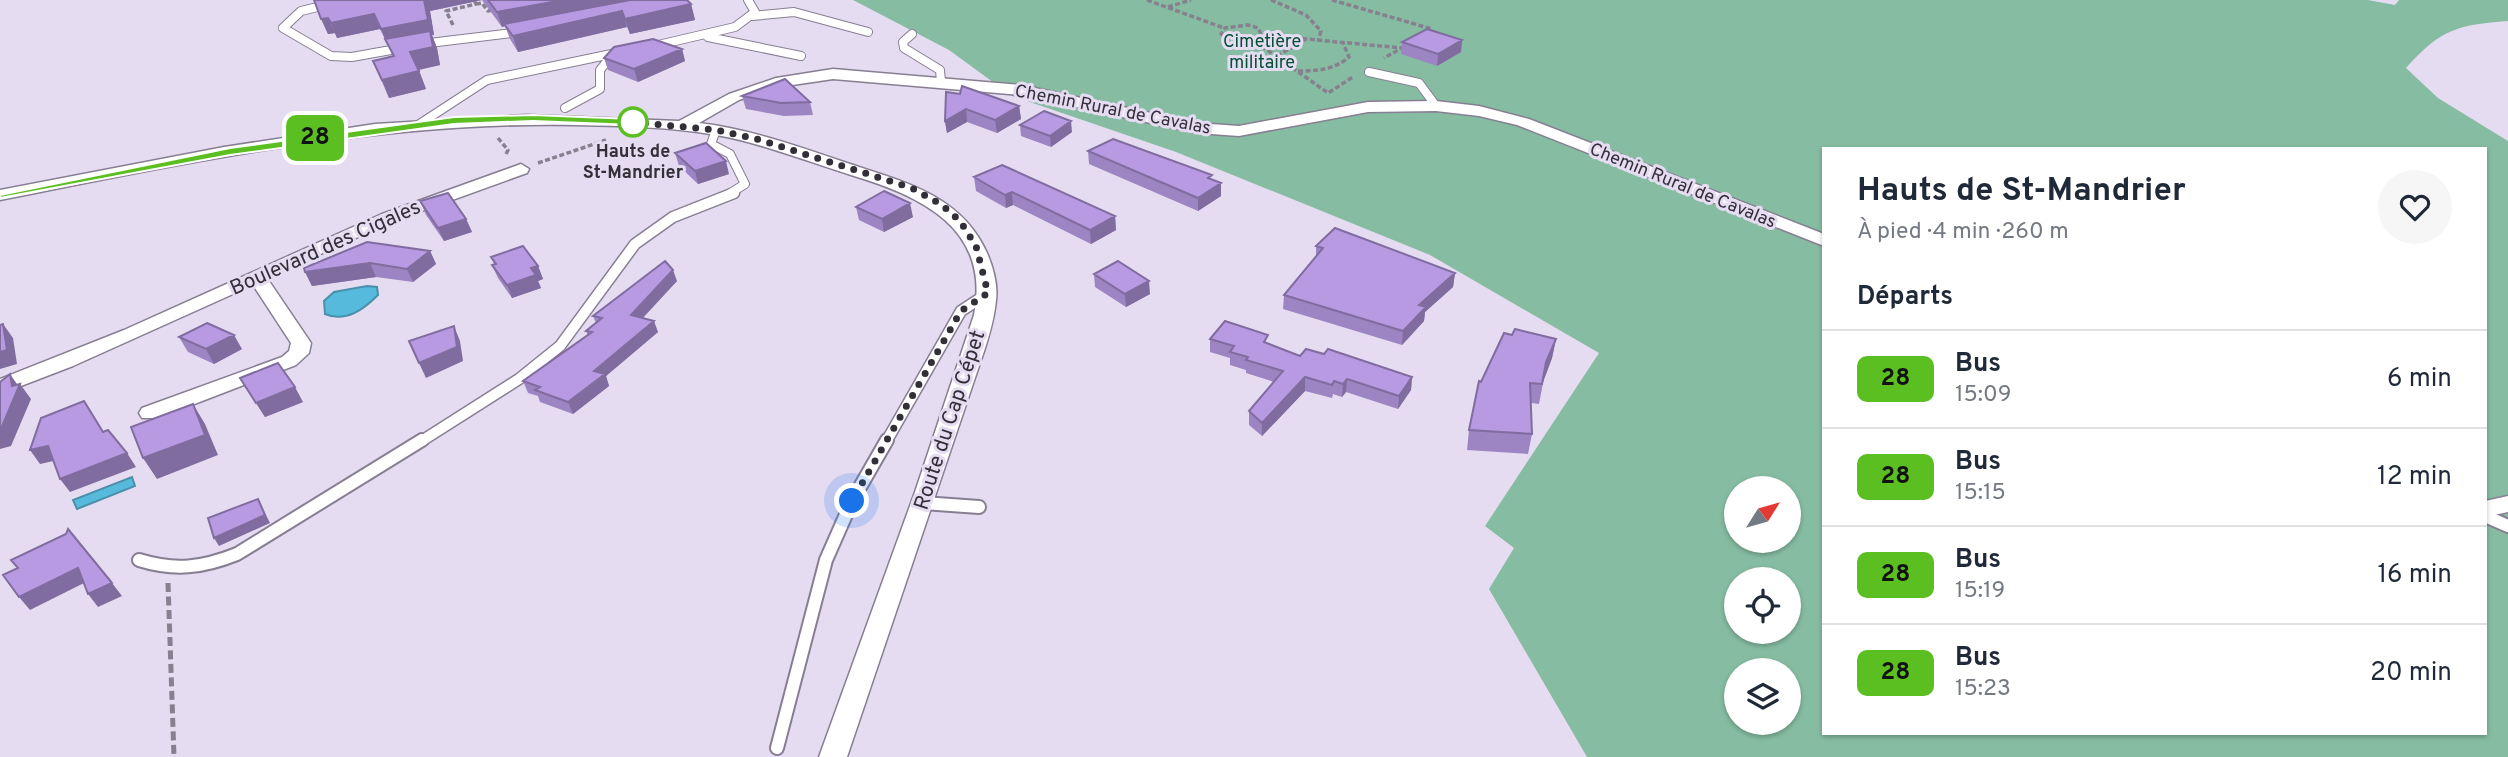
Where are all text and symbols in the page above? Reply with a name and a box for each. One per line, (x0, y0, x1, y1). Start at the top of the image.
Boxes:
park label: Cimetière militaire (1223, 31, 1301, 75)
street label: Chemin Rural de Cavalas (1013, 80, 1213, 141)
marker: Hauts de St-Mandrier (618, 107, 648, 137)
line badge: 28 (284, 115, 346, 161)
text: 28 (300, 123, 330, 153)
street label: Chemin Rural de Cavalas (1586, 138, 1779, 234)
place label: Hauts de St-Mandrier (583, 141, 684, 185)
button: heart (2378, 170, 2452, 244)
text: Hauts de St-Mandrier (1857, 171, 2186, 213)
street label: Boulevard des Cigales (226, 194, 425, 303)
text: À pied · 4 min · 260 m (1857, 218, 2069, 247)
text: Départs (1857, 281, 1953, 314)
street label: Route du Cap Cépet (909, 327, 992, 514)
text: Bus (1955, 348, 2001, 381)
text: 6 min (2387, 363, 2452, 396)
text: 28 (1881, 364, 1910, 394)
text: 15:09 (1955, 381, 2012, 410)
text: Bus (1955, 446, 2001, 479)
text: 12 min (2377, 461, 2452, 494)
text: 28 (1881, 462, 1910, 492)
north arrow (1724, 476, 1801, 553)
map controls (1724, 476, 1801, 735)
text: 15:15 (1955, 479, 2006, 508)
your location (834, 483, 869, 518)
text: Bus (1955, 544, 2001, 577)
text: 16 min (2377, 559, 2452, 592)
text: 28 (1881, 560, 1910, 590)
button: locate (1724, 567, 1801, 644)
text: 15:19 (1955, 577, 2005, 606)
text: Bus (1955, 642, 2001, 675)
text: 20 min (2370, 657, 2452, 690)
button: layers (1724, 658, 1801, 735)
text: 28 (1881, 658, 1910, 688)
text: 15:23 (1955, 675, 2011, 704)

